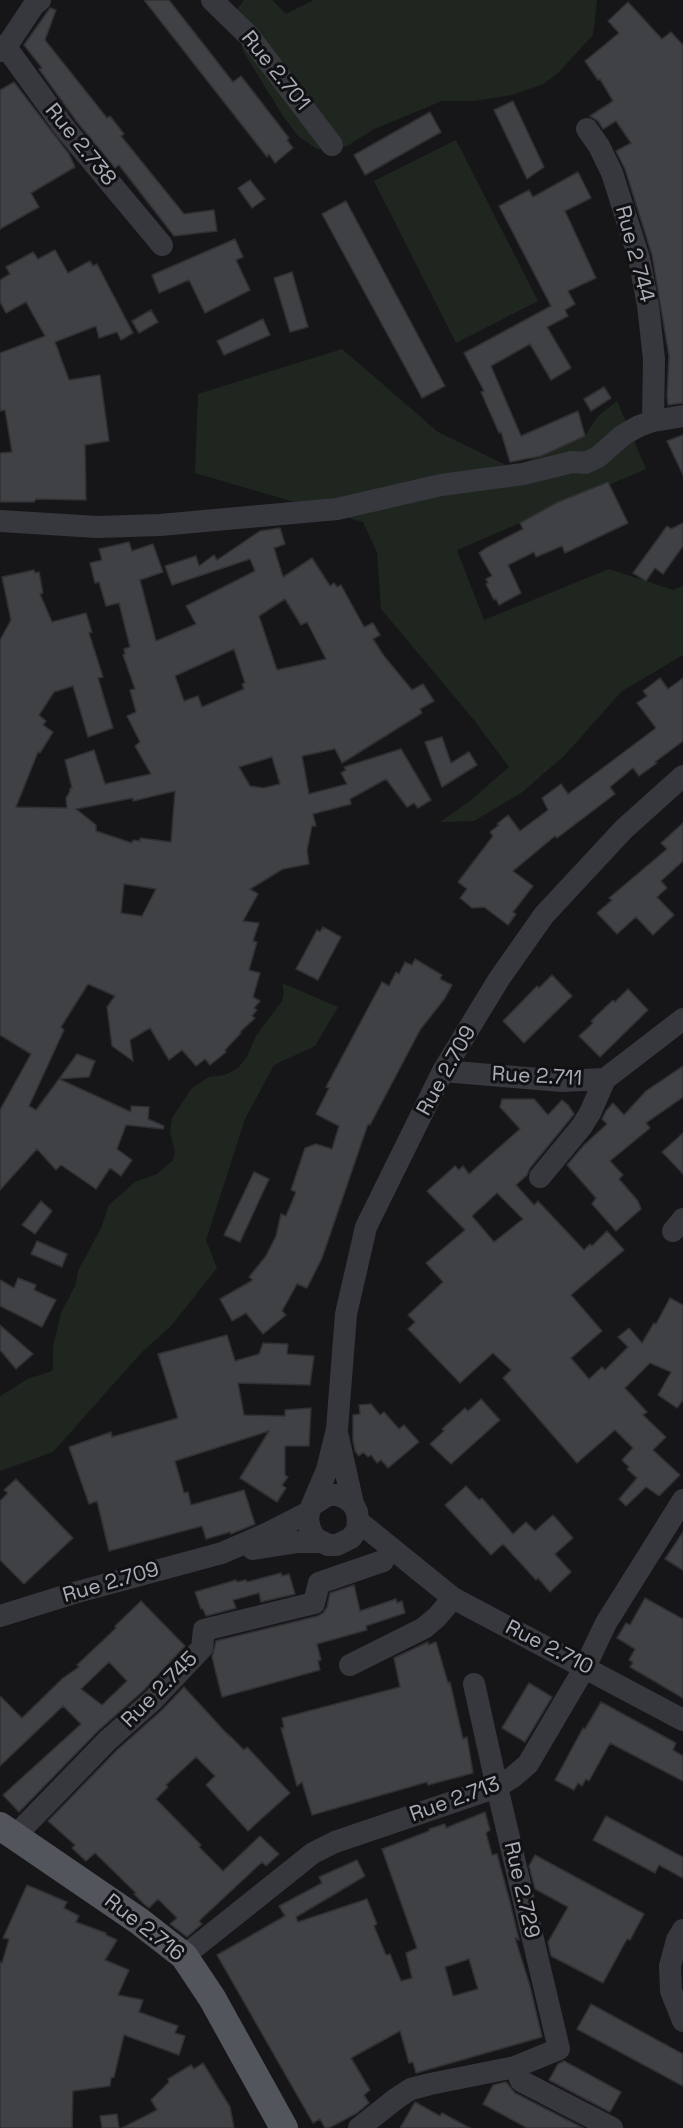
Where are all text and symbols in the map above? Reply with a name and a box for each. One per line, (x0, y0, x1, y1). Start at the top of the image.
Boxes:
street label: Rue 2.701 (235, 26, 315, 116)
street label: Rue 2.738 (39, 99, 121, 191)
street label: Rue 2 744 (609, 203, 659, 305)
street label: Rue 2.709 (412, 1022, 482, 1120)
street label: Rue 2.711 (491, 1062, 583, 1092)
street label: Rue 2.709 (60, 1557, 162, 1609)
street label: Rue 2.710 (501, 1615, 597, 1681)
street label: Rue 2.745 (117, 1647, 203, 1733)
street label: Rue 2.713 (406, 1772, 504, 1828)
street label: Rue 2.729 (498, 1839, 544, 1941)
street label: Rue 2.716 (99, 1889, 189, 1967)

